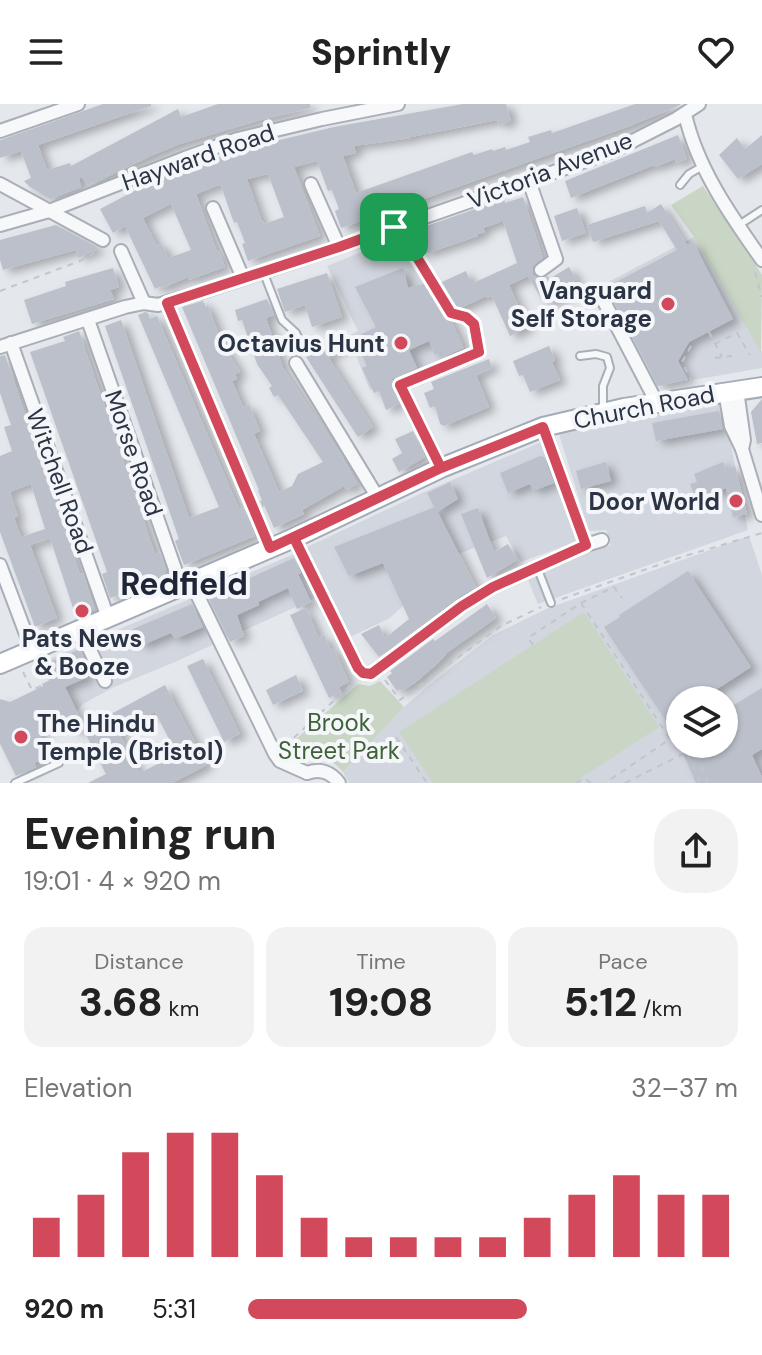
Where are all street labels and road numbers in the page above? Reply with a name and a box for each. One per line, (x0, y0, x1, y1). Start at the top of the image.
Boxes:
street label: Hayward Road (118, 116, 278, 198)
street label: Victoria Avenue (463, 124, 637, 216)
street label: Church Road (571, 378, 717, 436)
street label: Morse Road (98, 386, 170, 520)
street label: Witchell Road (19, 404, 101, 558)

